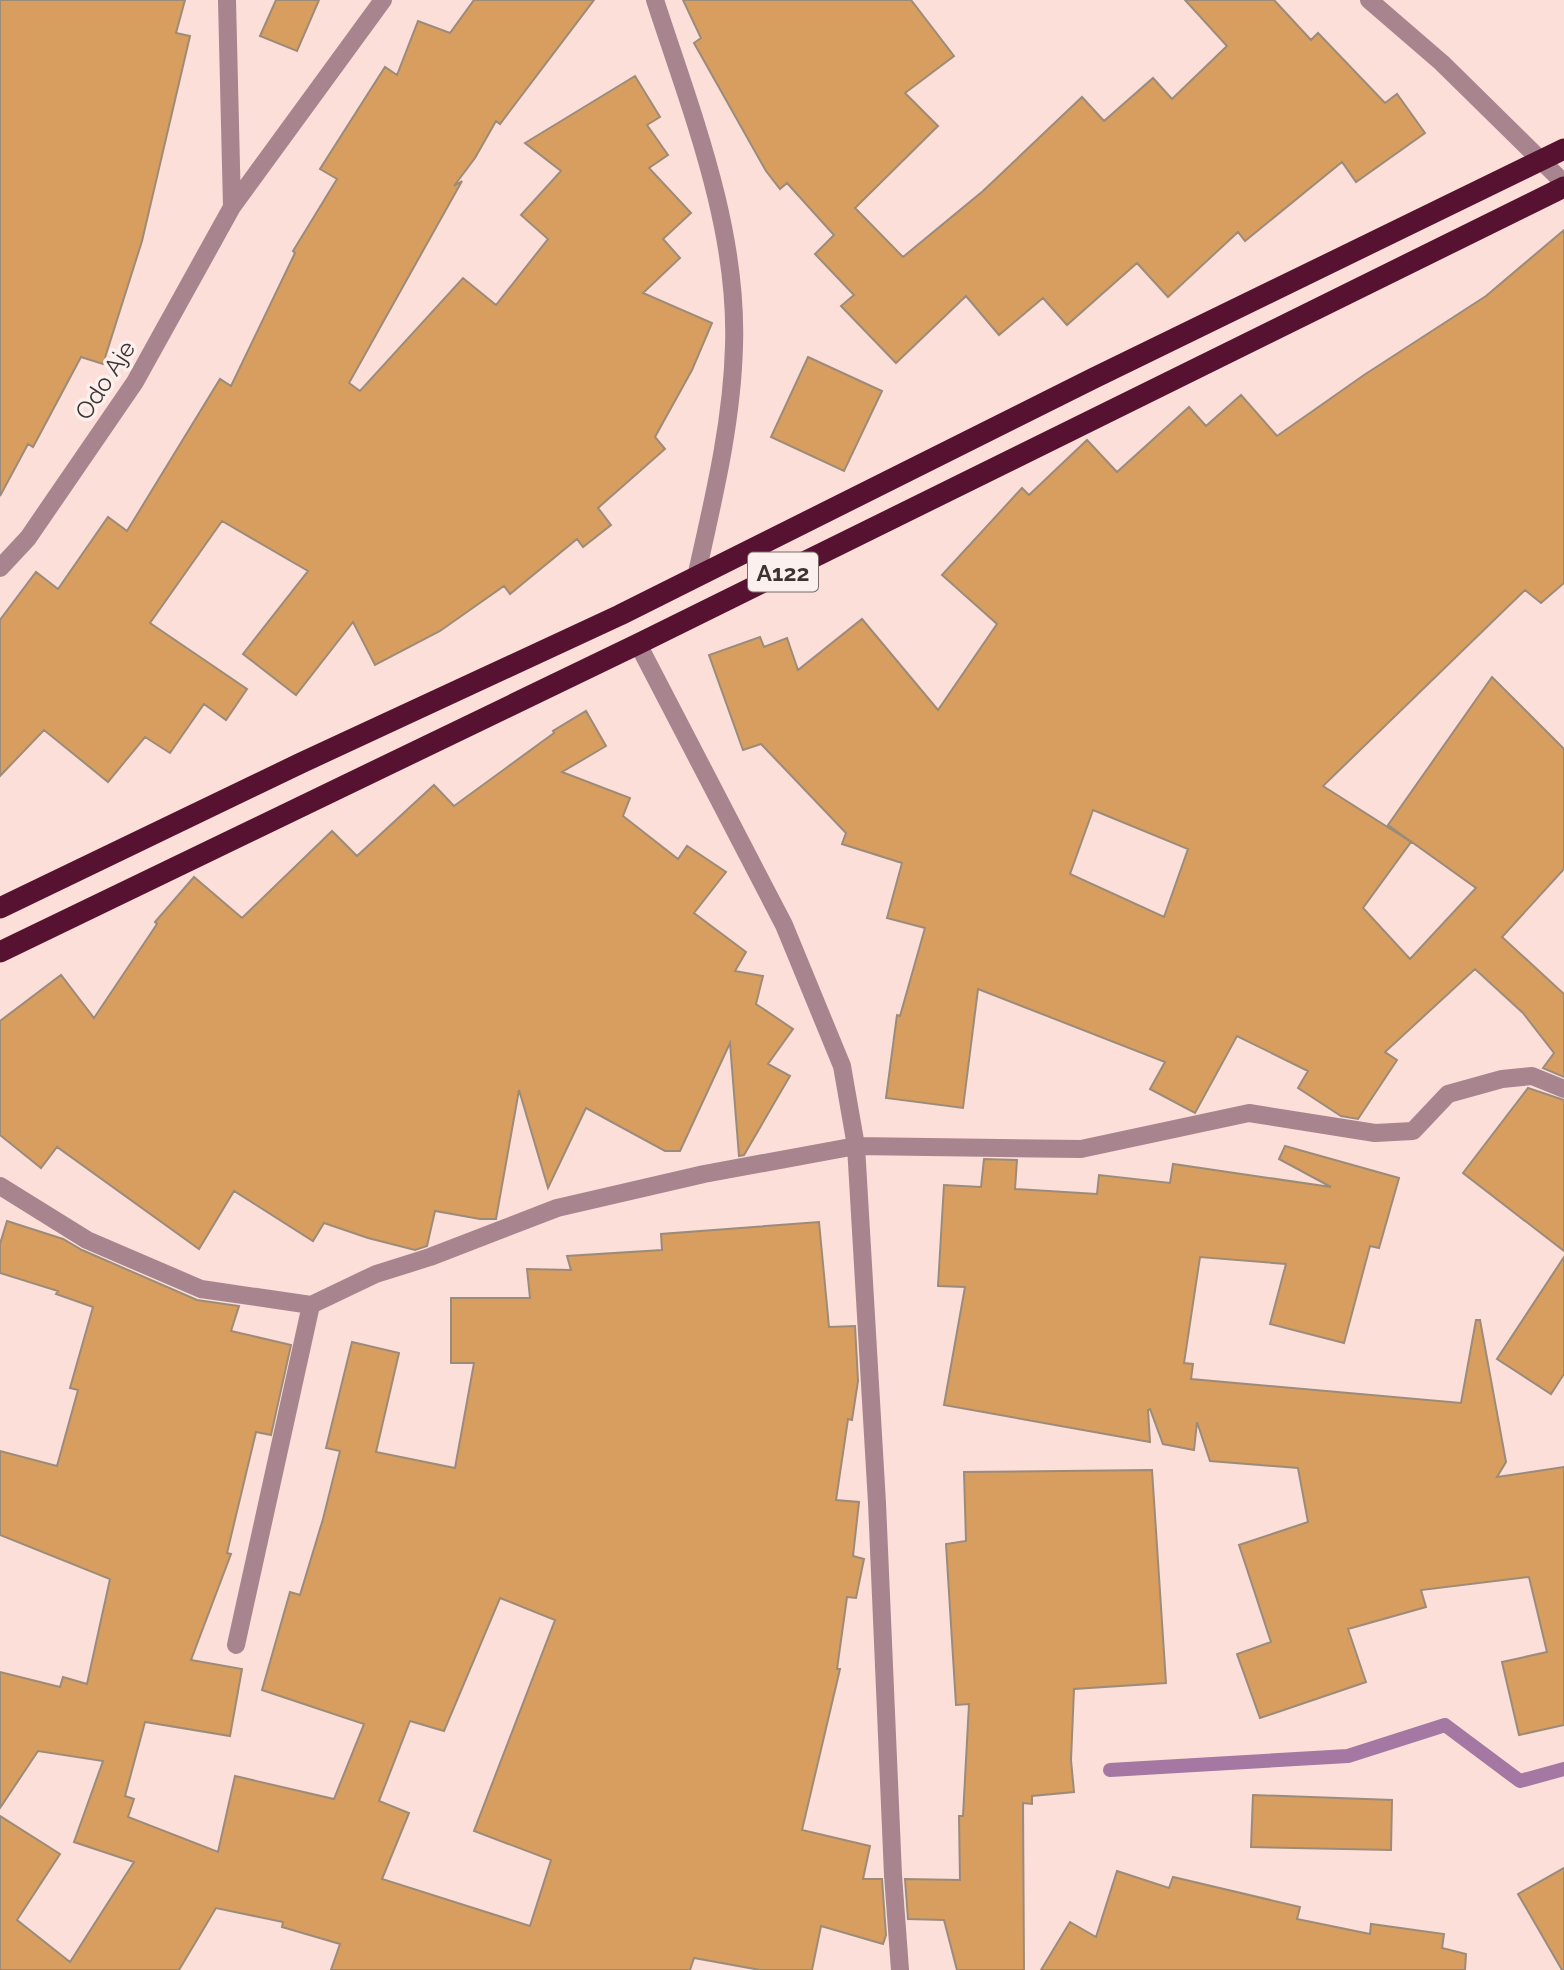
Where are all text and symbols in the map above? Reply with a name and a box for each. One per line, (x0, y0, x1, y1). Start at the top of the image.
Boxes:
street label: Odo Aje (69, 335, 141, 425)
road number: A122 (748, 552, 818, 592)

